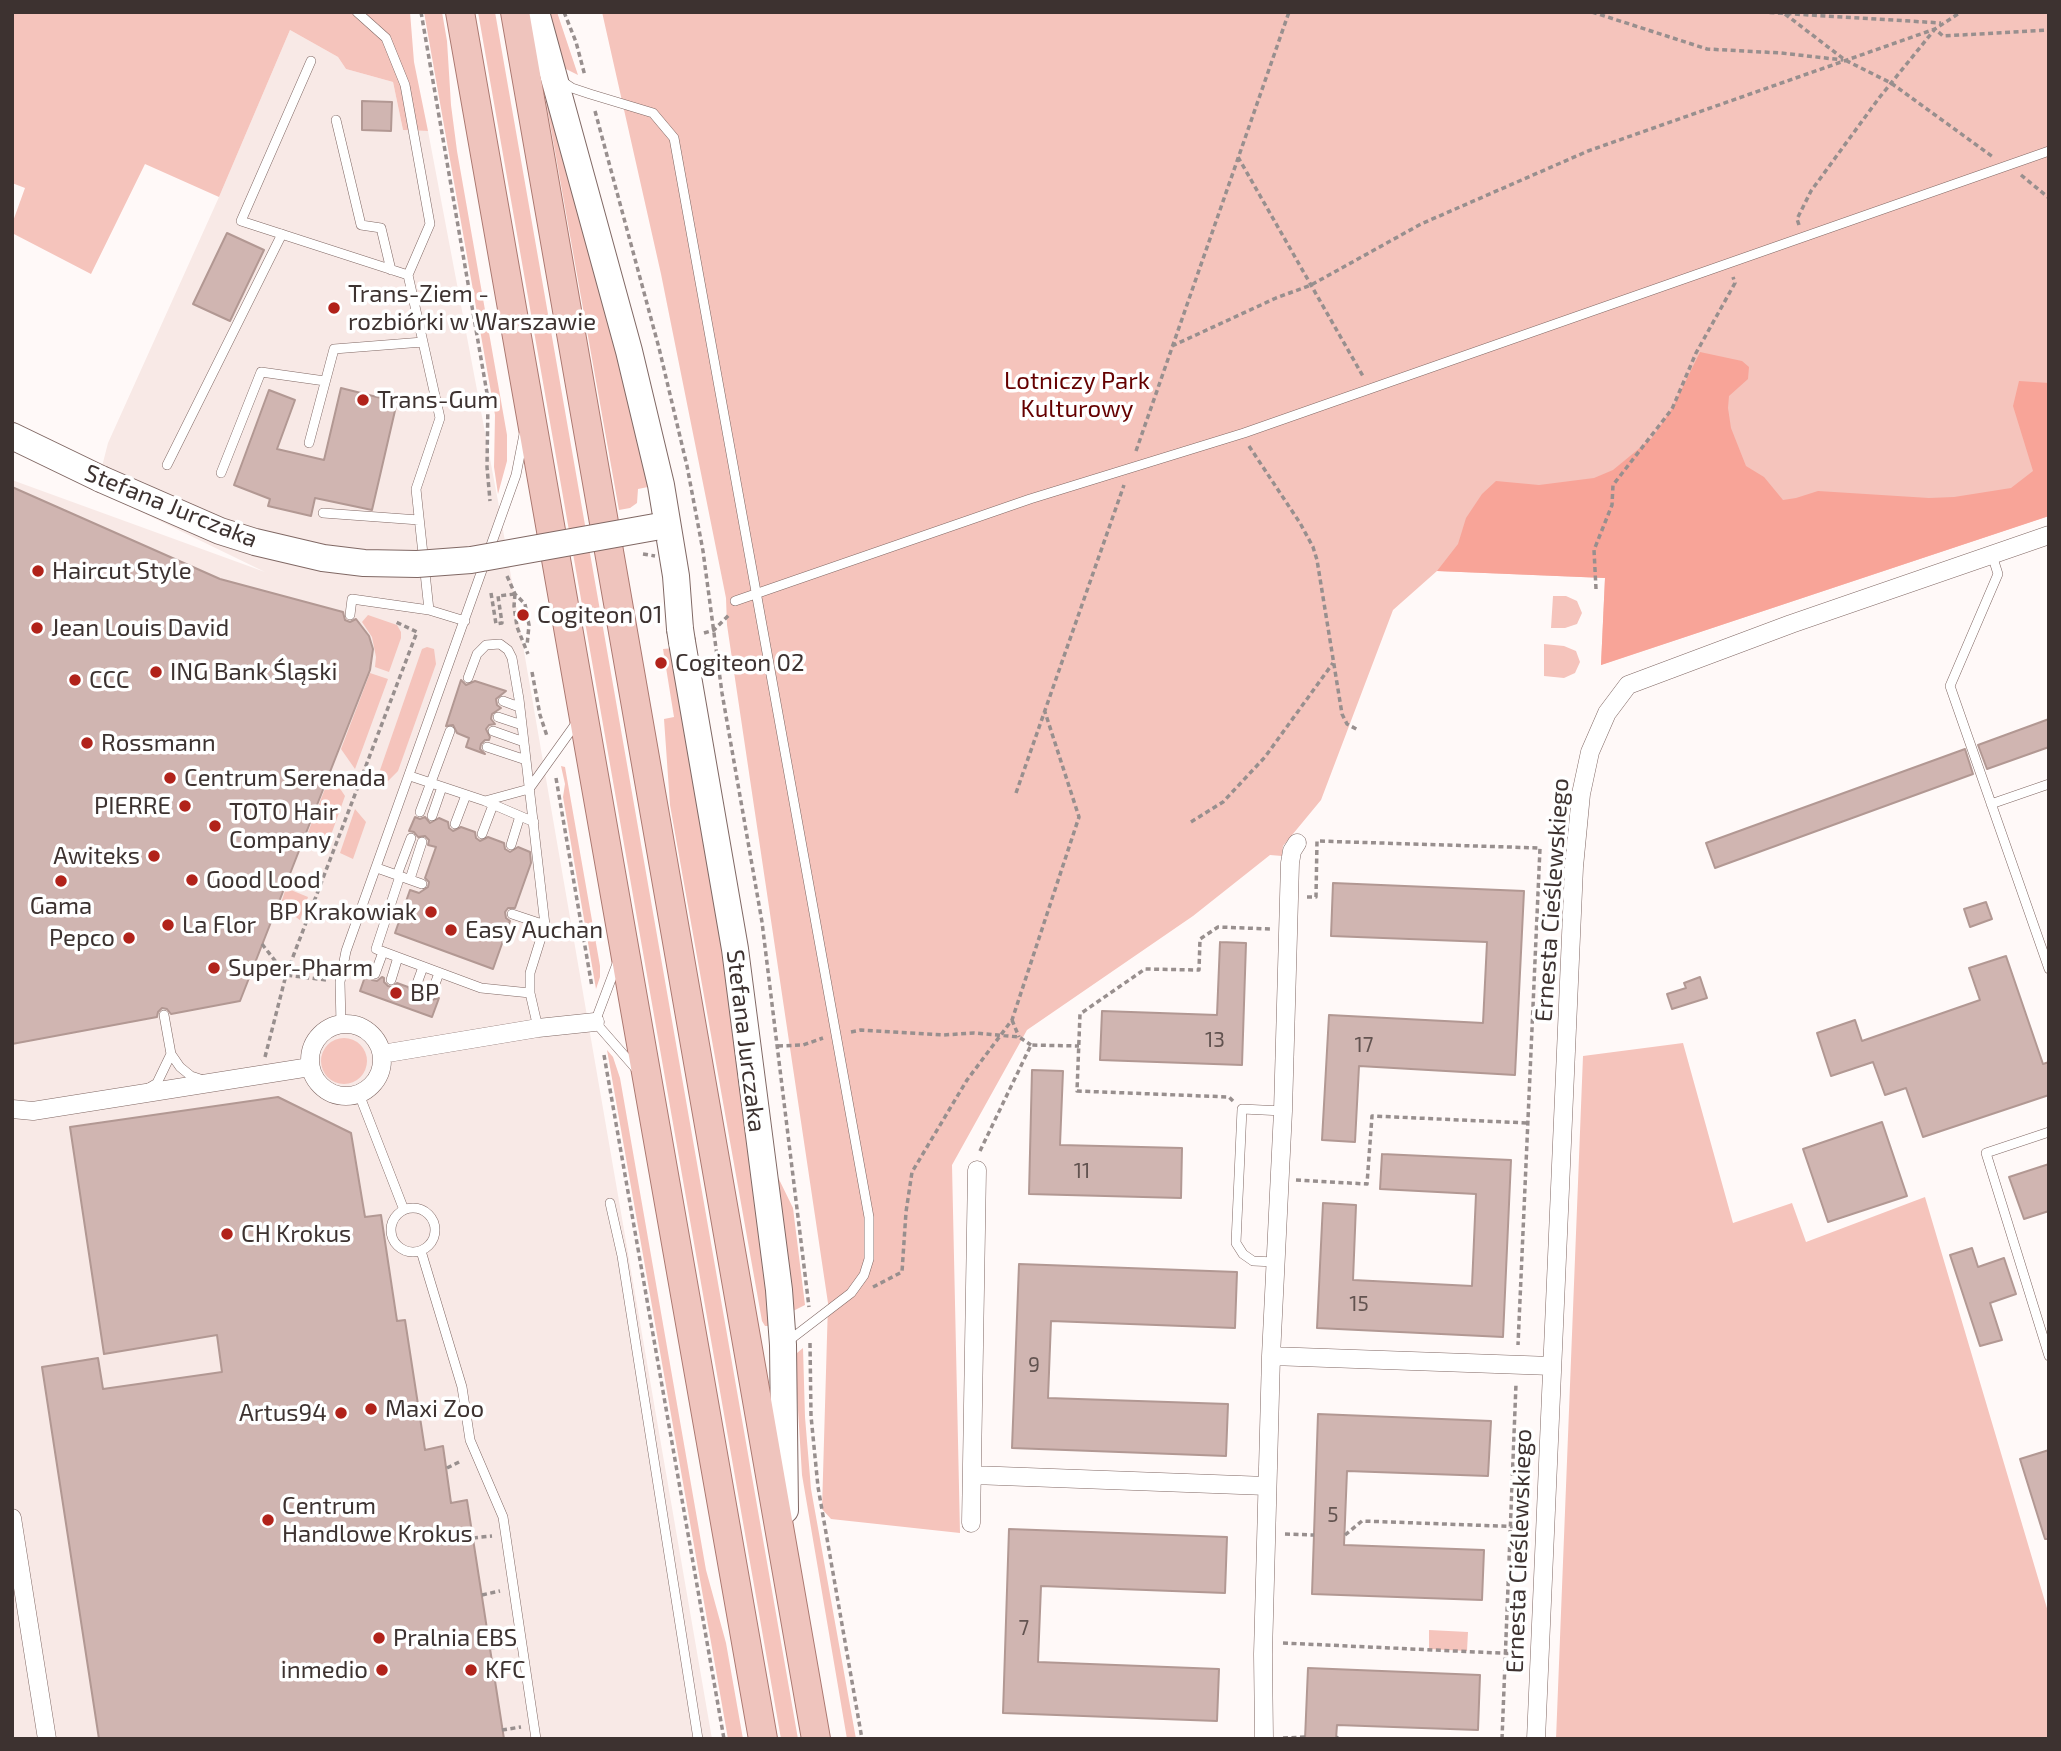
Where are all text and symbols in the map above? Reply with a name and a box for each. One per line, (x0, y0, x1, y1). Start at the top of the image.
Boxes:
place label: Trans-Ziem - rozbiórki w Warszawie (348, 280, 596, 336)
marker: Trans-Ziem - rozbiórki w Warszawie (326, 300, 342, 316)
park label: Lotniczy Park Kulturowy (1004, 367, 1150, 423)
place label: Trans-Gum (377, 386, 498, 414)
marker: Trans-Gum (355, 392, 371, 408)
street label: Stefana Jurczaka (80, 458, 262, 554)
place label: Haircut Style (52, 557, 192, 585)
marker: Haircut Style (30, 563, 46, 579)
place label: Cogiteon 01 (537, 601, 663, 629)
marker: Cogiteon 01 (515, 607, 531, 623)
place label: Jean Louis David (51, 614, 229, 642)
marker: Jean Louis David (29, 620, 45, 636)
place label: Cogiteon 02 (675, 649, 805, 677)
marker: Cogiteon 02 (653, 655, 669, 671)
place label: ING Bank Śląski (170, 658, 337, 686)
marker: ING Bank Śląski (148, 664, 164, 680)
place label: CCC (89, 666, 130, 694)
marker: CCC (67, 672, 83, 688)
place label: Rossmann (101, 729, 216, 757)
marker: Rossmann (79, 735, 95, 751)
place label: Centrum Serenada (184, 764, 386, 792)
marker: Centrum Serenada (162, 770, 178, 786)
street label: Ernesta Cieślewskiego (1529, 777, 1575, 1023)
place label: PIERRE (94, 792, 171, 820)
marker: PIERRE (177, 798, 193, 814)
place label: TOTO Hair Company (229, 798, 338, 854)
marker: TOTO Hair Company (207, 818, 223, 834)
place label: Awiteks (53, 842, 140, 870)
marker: Awiteks (146, 848, 162, 864)
place label: Good Lood (206, 866, 321, 894)
marker: Good Lood (184, 872, 200, 888)
marker: Gama (53, 873, 69, 889)
place label: Gama (30, 892, 92, 920)
place label: BP Krakowiak (269, 898, 417, 926)
marker: BP Krakowiak (423, 904, 439, 920)
place label: La Flor (182, 911, 256, 939)
place label: Easy Auchan (465, 916, 603, 944)
marker: La Flor (160, 917, 176, 933)
marker: Easy Auchan (443, 922, 459, 938)
place label: Pepco (49, 924, 115, 952)
marker: Pepco (121, 930, 137, 946)
street label: Stefana Jurczaka (721, 948, 771, 1134)
place label: Super-Pharm (228, 954, 373, 982)
marker: Super-Pharm (206, 960, 222, 976)
place label: BP (410, 979, 439, 1007)
marker: BP (388, 985, 404, 1001)
house number: 13 (1205, 1027, 1225, 1053)
house number: 17 (1354, 1032, 1374, 1058)
house number: 11 (1074, 1158, 1090, 1184)
place label: CH Krokus (241, 1220, 351, 1248)
marker: CH Krokus (219, 1226, 235, 1242)
house number: 15 (1349, 1291, 1369, 1317)
house number: 9 (1028, 1352, 1040, 1378)
place label: Maxi Zoo (385, 1395, 484, 1423)
place label: Artus94 (239, 1399, 327, 1427)
marker: Maxi Zoo (363, 1401, 379, 1417)
marker: Artus94 (333, 1405, 349, 1421)
street label: Ernesta Cieślewskiego (1500, 1428, 1538, 1674)
place label: Centrum Handlowe Krokus (282, 1492, 473, 1548)
house number: 5 (1327, 1502, 1339, 1528)
marker: Centrum Handlowe Krokus (260, 1512, 276, 1528)
house number: 7 (1019, 1615, 1029, 1641)
place label: Pralnia EBS (393, 1624, 517, 1652)
marker: Pralnia EBS (371, 1630, 387, 1646)
place label: inmedio (281, 1656, 368, 1684)
place label: KFC (485, 1656, 526, 1684)
marker: inmedio (374, 1662, 390, 1678)
marker: KFC (463, 1662, 479, 1678)

